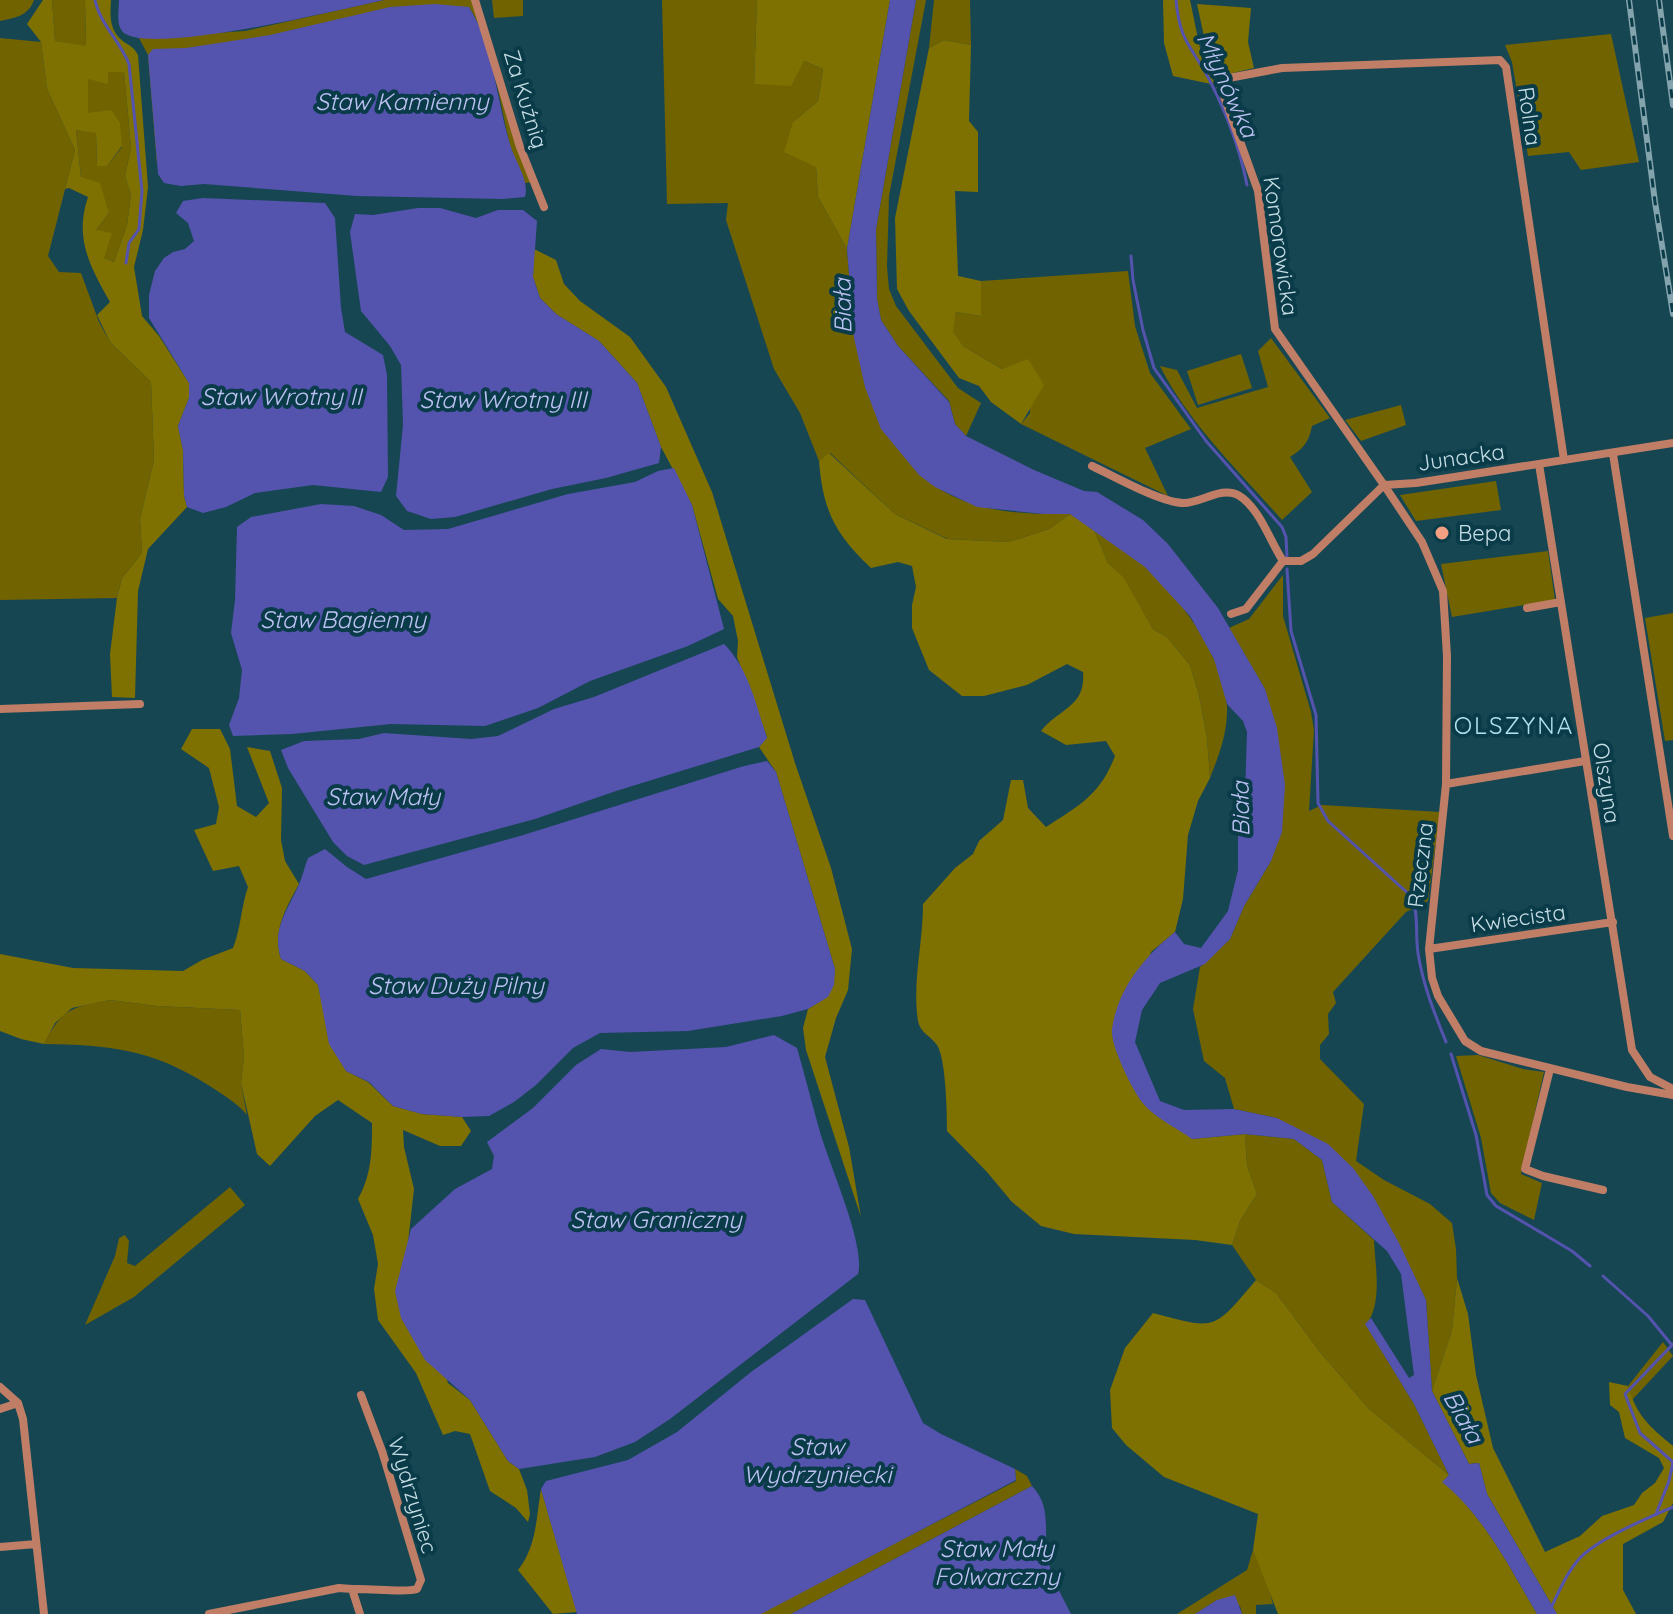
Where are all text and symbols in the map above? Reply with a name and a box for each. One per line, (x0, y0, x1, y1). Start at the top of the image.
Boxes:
water label: Młynówka (1190, 27, 1266, 143)
street label: Za Kuźnią (498, 46, 554, 152)
street label: Rolna (1512, 85, 1548, 147)
water label: Staw Kamienny (315, 86, 490, 116)
street label: Komorowicka (1257, 175, 1305, 317)
water label: Biała (826, 277, 857, 334)
water label: Staw Wrotny II (200, 381, 364, 411)
water label: Staw Wrotny III (419, 384, 589, 414)
street label: Junacka (1416, 437, 1506, 477)
place label: Bepa (1458, 519, 1511, 547)
marker: Bepa (1433, 524, 1451, 542)
water label: Staw Bagienny (260, 604, 427, 634)
district label: OLSZYNA (1454, 710, 1574, 740)
street label: Olszyna (1587, 741, 1627, 825)
water label: Biała (1224, 780, 1255, 837)
water label: Staw Mały (326, 781, 441, 811)
street label: Rzeczna (1401, 821, 1439, 909)
street label: Kwiecista (1469, 897, 1567, 939)
water label: Staw Duży Pilny (368, 970, 545, 1000)
water label: Staw Graniczny (570, 1204, 743, 1234)
water label: Biała (1437, 1385, 1491, 1449)
water label: Staw Wydrzyniecki (743, 1431, 894, 1489)
street label: Wydrzyniec (382, 1434, 444, 1556)
water label: Staw Mały Folwarczny (934, 1533, 1061, 1591)

